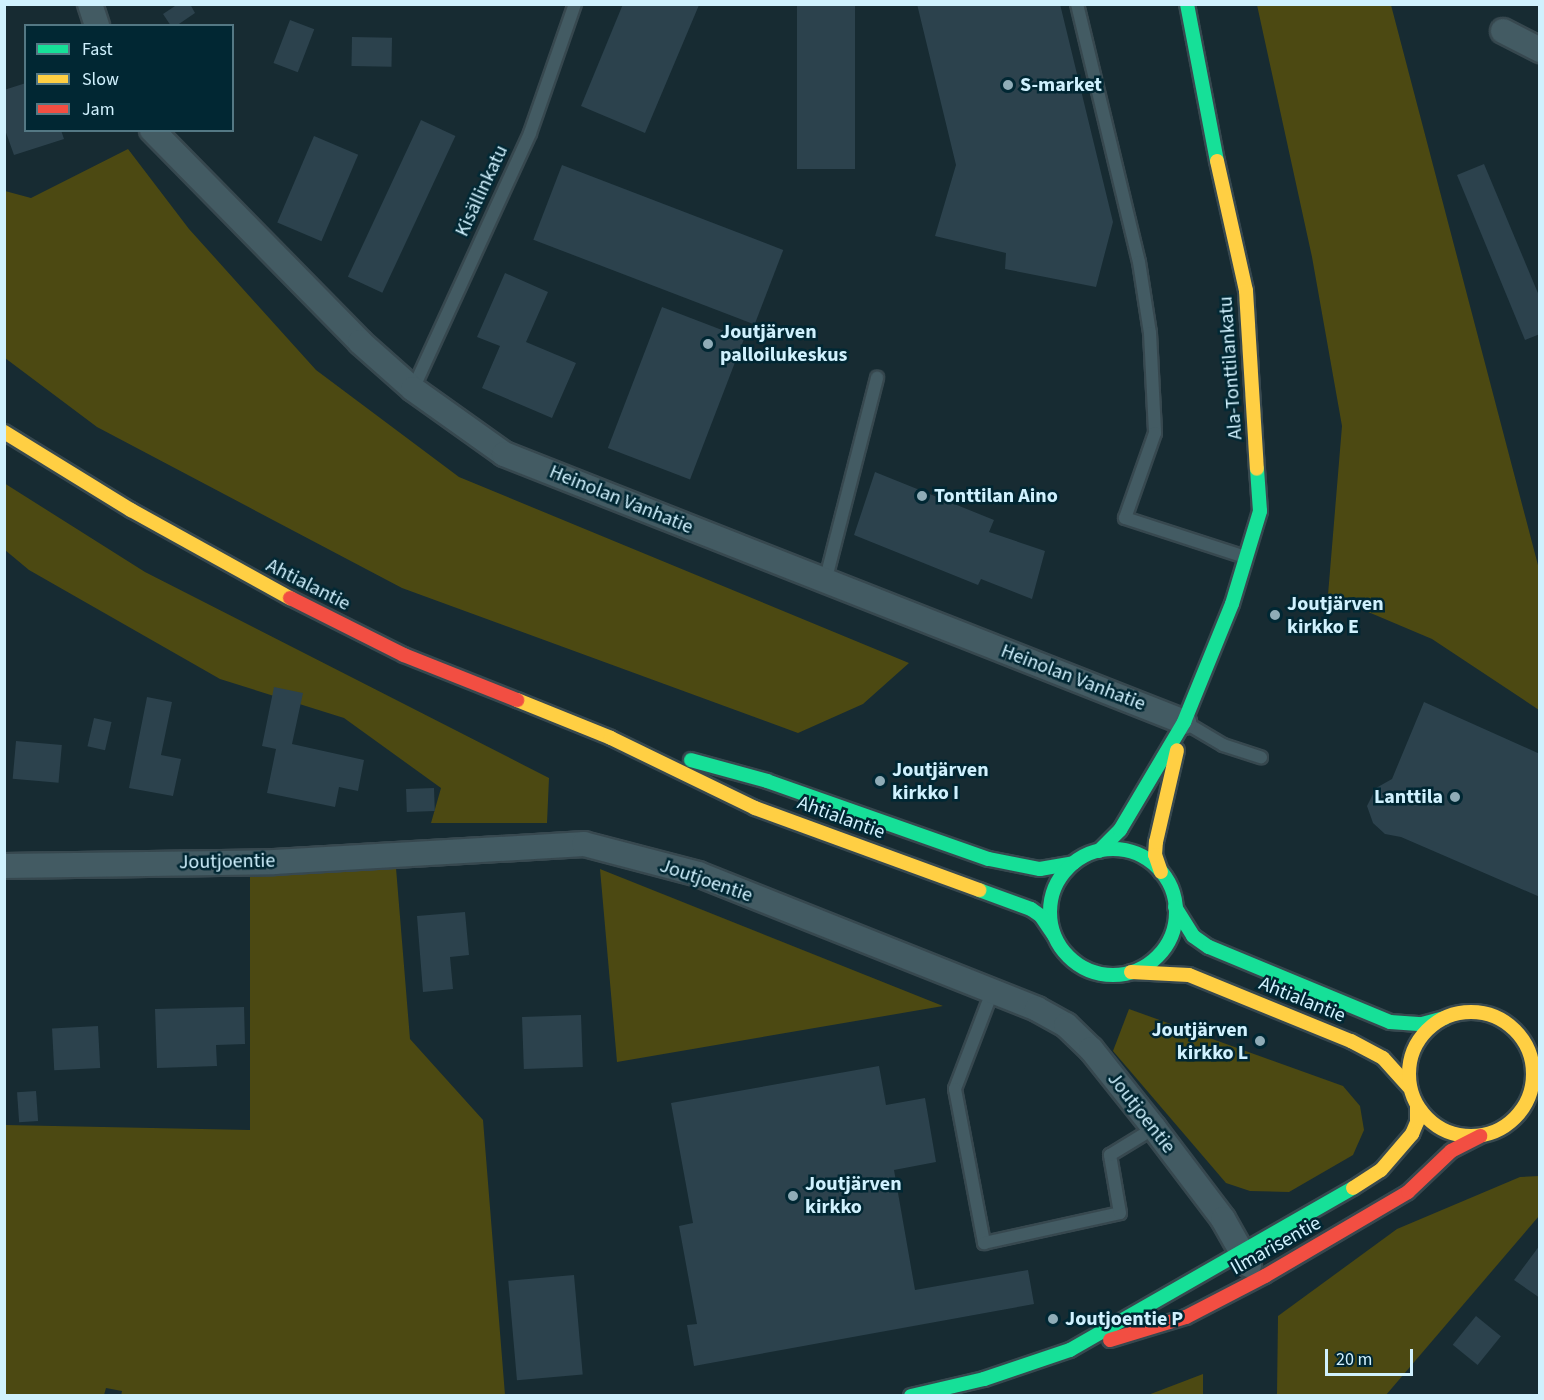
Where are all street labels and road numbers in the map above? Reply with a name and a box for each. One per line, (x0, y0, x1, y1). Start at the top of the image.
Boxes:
street label: Kisällinkatu (450, 141, 514, 241)
street label: Ala-Tonttilankatu (1214, 295, 1248, 441)
street label: Heinolan Vanhatie (546, 460, 696, 540)
street label: Ahtialantie (262, 554, 354, 616)
street label: Heinolan Vanhatie (997, 639, 1149, 717)
street label: Ahtialantie (794, 791, 888, 845)
street label: Joutjoentie (179, 849, 275, 875)
street label: Joutjoentie (657, 854, 755, 908)
street label: Ahtialantie (1255, 972, 1349, 1028)
street label: Joutjoentie (1102, 1068, 1180, 1158)
street label: Ilmarisentie (1227, 1211, 1325, 1281)

